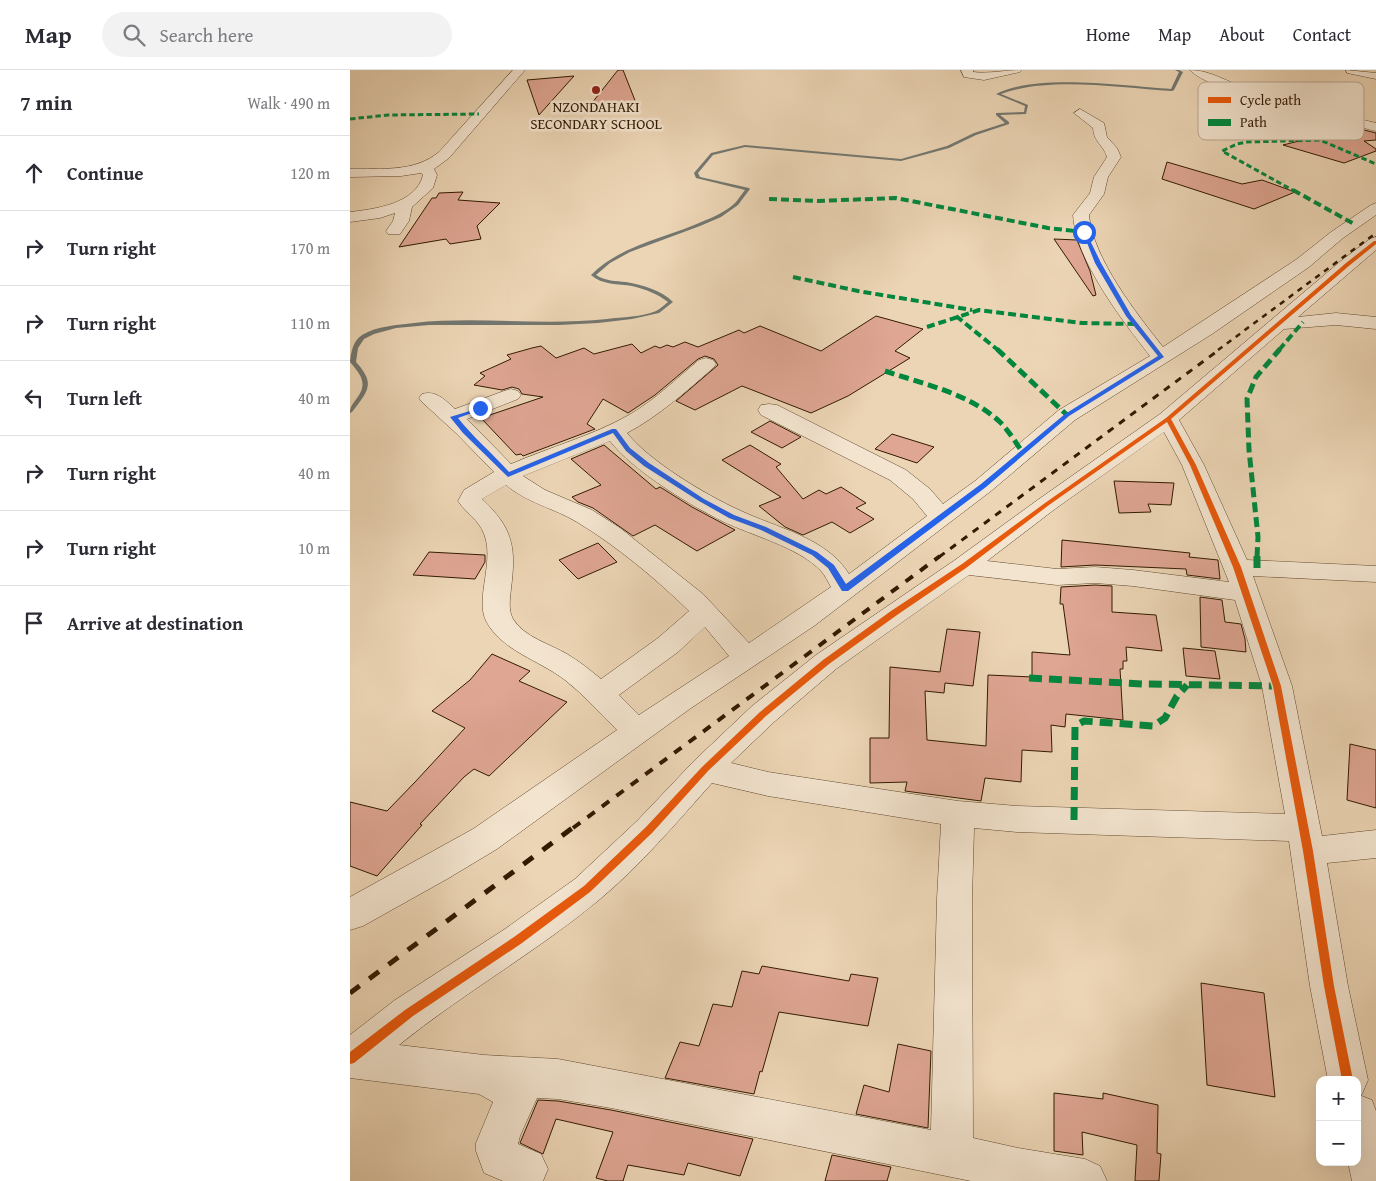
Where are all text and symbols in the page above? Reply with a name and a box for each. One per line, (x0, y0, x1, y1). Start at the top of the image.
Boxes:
search box (102, 12, 452, 57)
text: Map (25, 17, 72, 52)
icon: search (120, 21, 148, 49)
text: Search here (160, 21, 253, 49)
text: Home (1086, 21, 1130, 48)
text: Map (1158, 21, 1191, 48)
text: About (1219, 21, 1265, 48)
text: Contact (1293, 21, 1351, 48)
legend (1198, 82, 1364, 140)
marker: NZONDAHAKI SECONDARY SCHOOL (590, 84, 602, 96)
text: 7 min (20, 87, 72, 118)
text: Cycle path (1240, 90, 1301, 110)
text: Walk · 490 m (247, 91, 330, 115)
place label: NZONDAHAKI SECONDARY SCHOOL (530, 96, 663, 134)
text: Path (1240, 112, 1267, 132)
icon: ahead (20, 159, 48, 187)
text: Continue (67, 159, 144, 187)
text: 120 m (290, 161, 330, 185)
route start (1073, 221, 1096, 244)
icon: right (20, 234, 48, 262)
text: Turn right (67, 234, 156, 262)
text: 170 m (290, 236, 330, 260)
icon: right (20, 309, 48, 337)
text: Turn right (67, 309, 156, 337)
text: 110 m (290, 311, 330, 335)
icon: left (20, 384, 48, 412)
text: Turn left (67, 384, 142, 412)
text: 40 m (298, 386, 330, 410)
route end (469, 397, 492, 420)
icon: right (20, 459, 48, 487)
text: Turn right (67, 459, 156, 487)
text: 40 m (298, 461, 330, 485)
icon: right (20, 534, 48, 562)
text: Turn right (67, 534, 156, 562)
text: 10 m (298, 536, 330, 560)
icon: arrive (20, 609, 48, 637)
text: Arrive at destination (67, 609, 243, 637)
map controls (1316, 1076, 1361, 1166)
button: + (1316, 1076, 1361, 1121)
button: − (1316, 1121, 1361, 1166)

